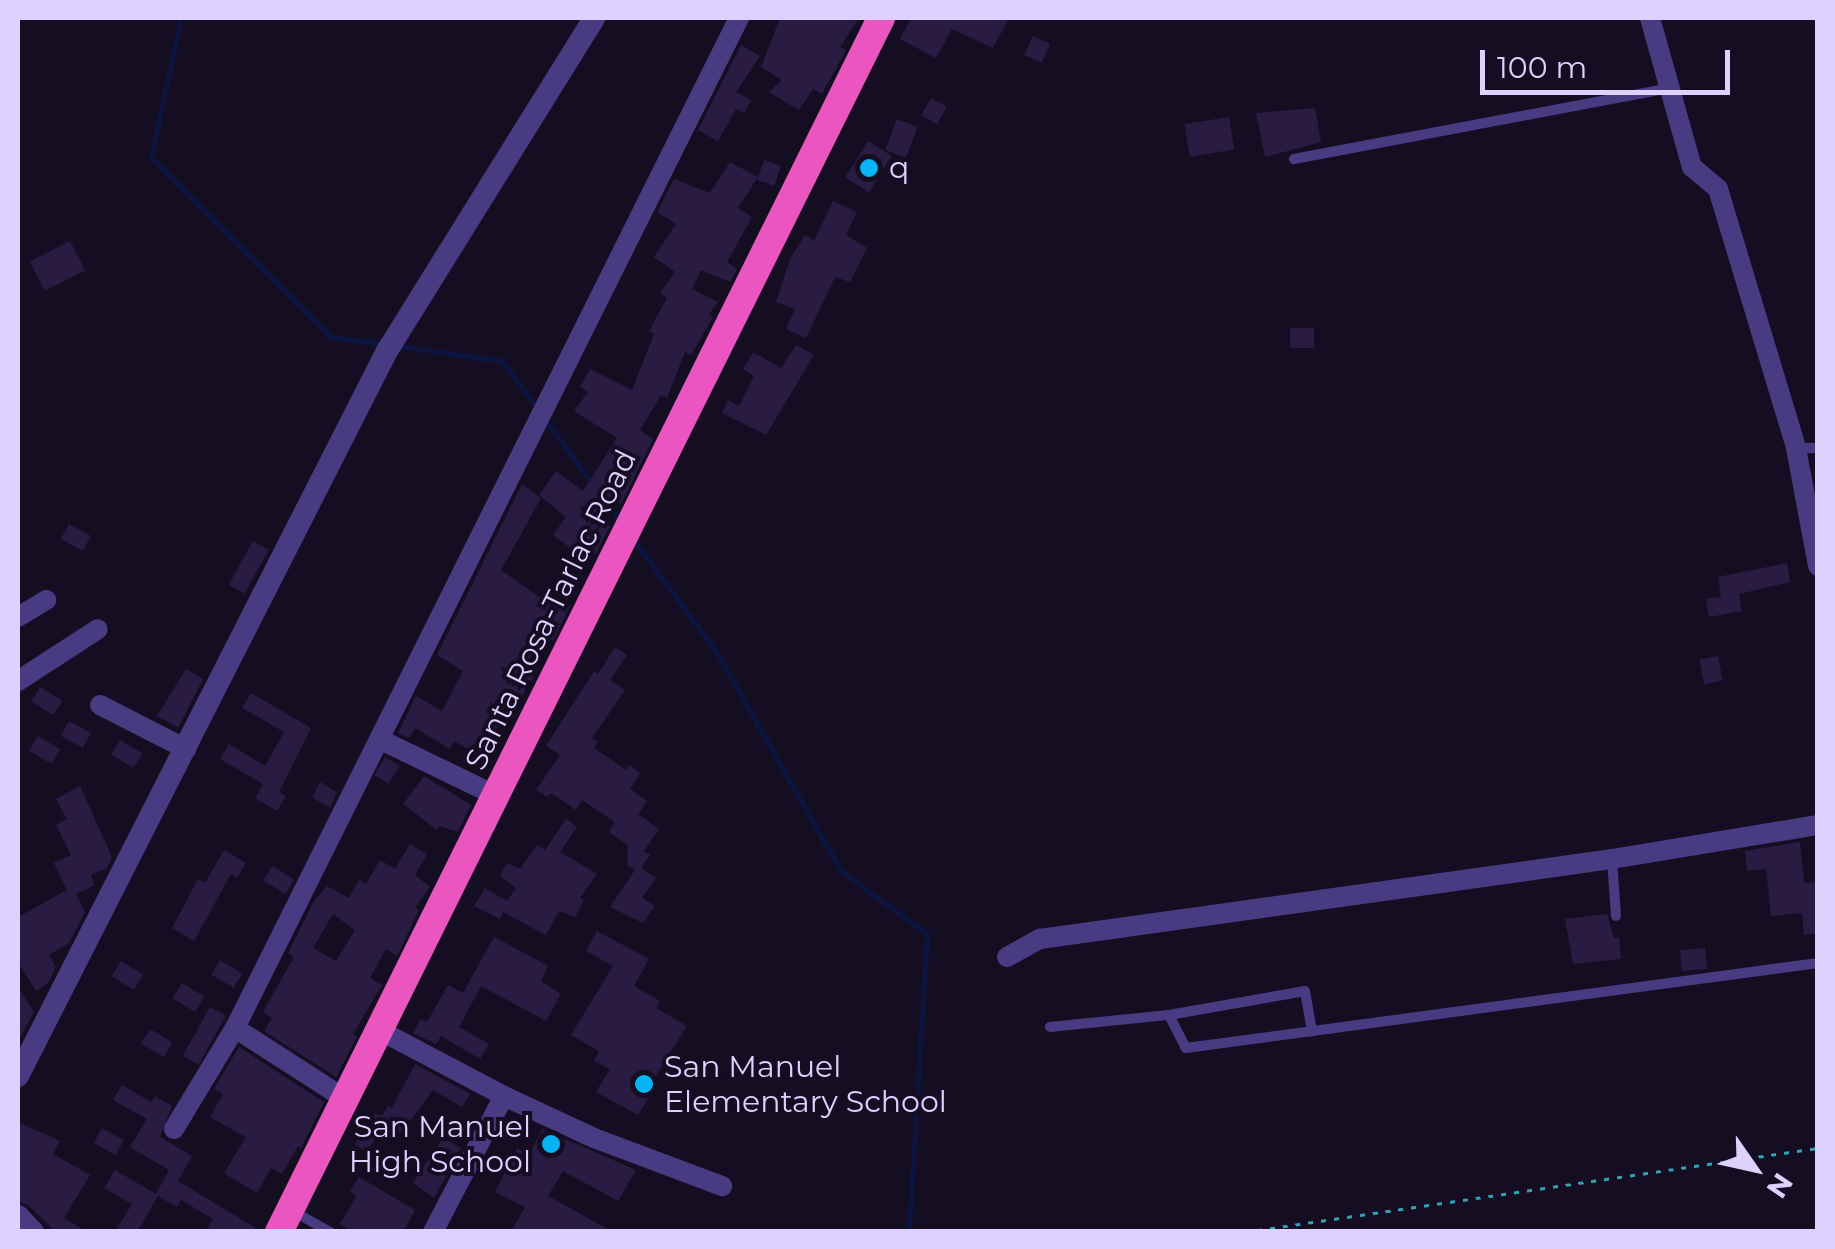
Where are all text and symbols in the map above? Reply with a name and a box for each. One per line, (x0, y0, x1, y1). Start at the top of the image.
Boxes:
scale bar (1485, 30, 1735, 92)
text: 100 m (1497, 49, 1587, 86)
place label: q (889, 150, 909, 186)
marker: q (858, 157, 880, 179)
street label: Santa Rosa-Tarlac Road (458, 444, 644, 776)
place label: San Manuel Elementary School (664, 1049, 947, 1120)
marker: San Manuel Elementary School (633, 1073, 655, 1095)
place label: San Manuel High School (349, 1109, 531, 1180)
north arrow (1705, 1119, 1805, 1219)
marker: San Manuel High School (540, 1133, 562, 1155)
text: N (1759, 1167, 1800, 1205)

